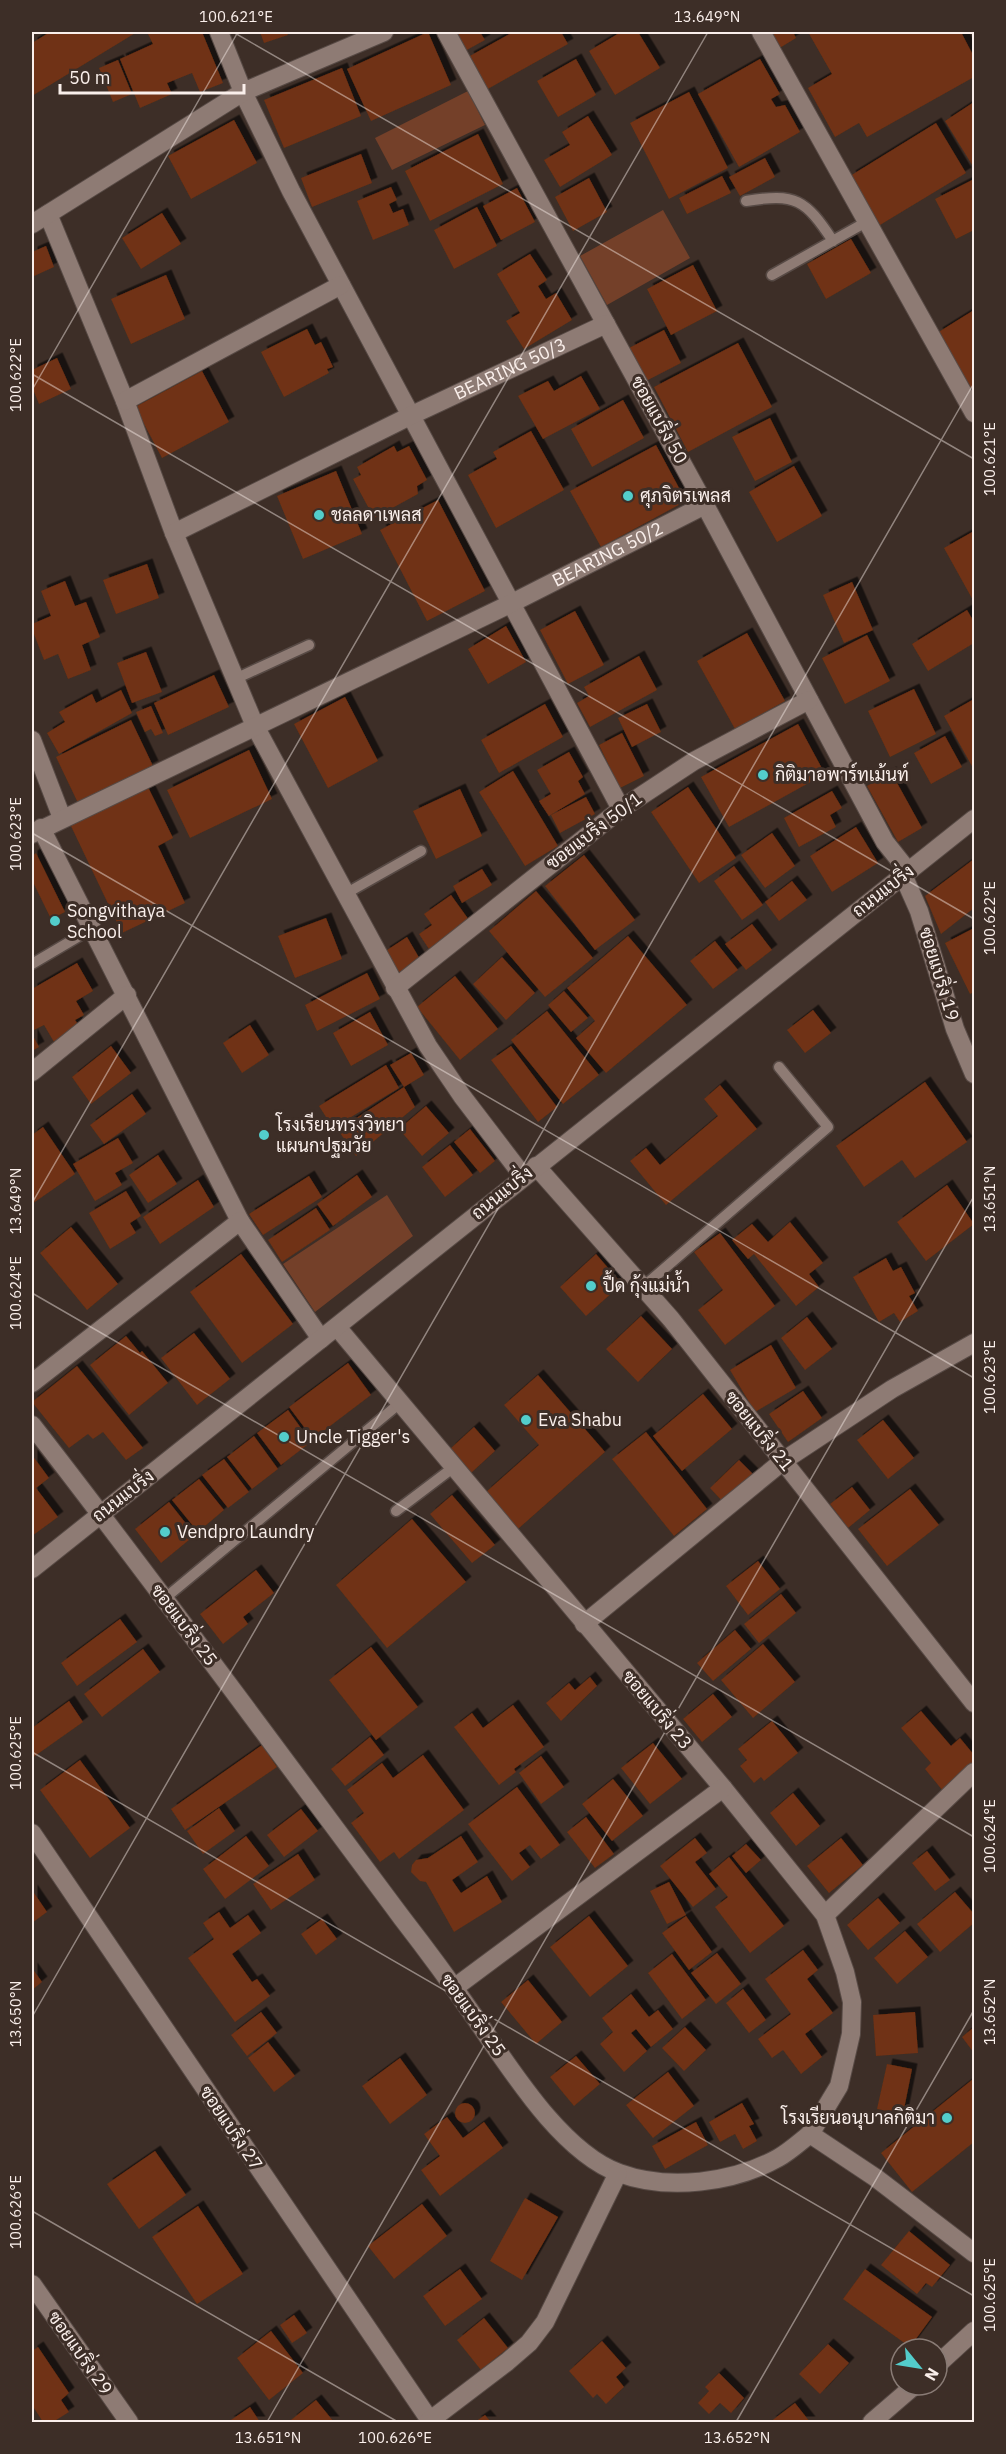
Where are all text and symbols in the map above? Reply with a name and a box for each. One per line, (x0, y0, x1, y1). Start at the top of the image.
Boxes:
text: 100.621°E (199, 7, 273, 26)
text: 13.649°N (674, 7, 740, 26)
scale bar (60, 57, 244, 95)
text: 50 m (69, 66, 111, 89)
street label: BEARING 50/3 (450, 332, 570, 405)
text: 100.622°E (6, 338, 25, 412)
street label: ซอยแบริ่ง 50 (626, 370, 696, 468)
text: 100.621°E (980, 422, 999, 496)
place label: ศุภจิตรเพลส (640, 484, 731, 508)
marker: ศุภจิตรเพลส (621, 489, 635, 503)
place label: ชลลดาเพลส (331, 503, 422, 526)
marker: ชลลดาเพลส (312, 508, 326, 522)
street label: BEARING 50/2 (548, 516, 667, 592)
place label: กิติมาอพาร์ทเม้นท์ (775, 762, 909, 786)
marker: กิติมาอพาร์ทเม้นท์ (756, 768, 770, 782)
street label: ซอยแบริ่ง 50/1 (539, 784, 646, 874)
text: 100.623°E (6, 797, 25, 871)
street label: ถนนแบริ่ง (845, 857, 918, 922)
text: 100.622°E (980, 881, 999, 955)
place label: Songvithaya School (67, 899, 165, 943)
marker: Songvithaya School (48, 914, 62, 928)
street label: ซอยแบริ่ง 19 (914, 923, 968, 1023)
place label: โรงเรียนทรงวิทยา แผนกปฐมวัย (275, 1112, 405, 1158)
marker: โรงเรียนทรงวิทยา แผนกปฐมวัย (257, 1128, 271, 1142)
street label: ถนนแบริ่ง (464, 1158, 537, 1224)
text: 13.651°N (980, 1166, 999, 1232)
text: 13.649°N (6, 1168, 25, 1234)
text: 100.624°E (6, 1256, 25, 1330)
place label: ปื้ด กุ้งแม่น้ำ (603, 1270, 690, 1298)
marker: ปื้ด กุ้งแม่น้ำ (584, 1279, 598, 1293)
text: 100.623°E (980, 1340, 999, 1414)
street label: ซอยแบริ่ง 21 (720, 1384, 801, 1476)
place label: Eva Shabu (538, 1408, 622, 1431)
marker: Eva Shabu (519, 1413, 533, 1427)
place label: Uncle Tigger's (296, 1425, 410, 1448)
marker: Uncle Tigger's (277, 1430, 291, 1444)
street label: ถนนแบริ่ง (85, 1462, 158, 1527)
place label: Vendpro Laundry (177, 1520, 315, 1543)
marker: Vendpro Laundry (158, 1525, 172, 1539)
street label: ซอยแบริ่ง 25 (146, 1577, 225, 1670)
street label: ซอยแบริ่ง 23 (617, 1663, 700, 1754)
text: 100.625°E (6, 1716, 25, 1790)
text: 100.624°E (980, 1799, 999, 1873)
street label: ซอยแบริ่ง 25 (436, 1967, 514, 2061)
text: 13.652°N (980, 1979, 999, 2045)
text: 13.650°N (6, 1981, 25, 2047)
street label: ซอยแบริ่ง 27 (195, 2079, 271, 2174)
place label: โรงเรียนอนุบาลกิติมา (780, 2105, 935, 2130)
marker: โรงเรียนอนุบาลกิติมา (940, 2111, 954, 2125)
text: 100.626°E (6, 2175, 25, 2249)
text: 100.625°E (980, 2258, 999, 2332)
street label: ซอยแบริ่ง 29 (43, 2305, 120, 2399)
north arrow (889, 2337, 949, 2397)
text: N (920, 2364, 944, 2385)
text: 13.651°N (235, 2428, 301, 2447)
text: 100.626°E (358, 2428, 432, 2447)
text: 13.652°N (704, 2428, 770, 2447)

